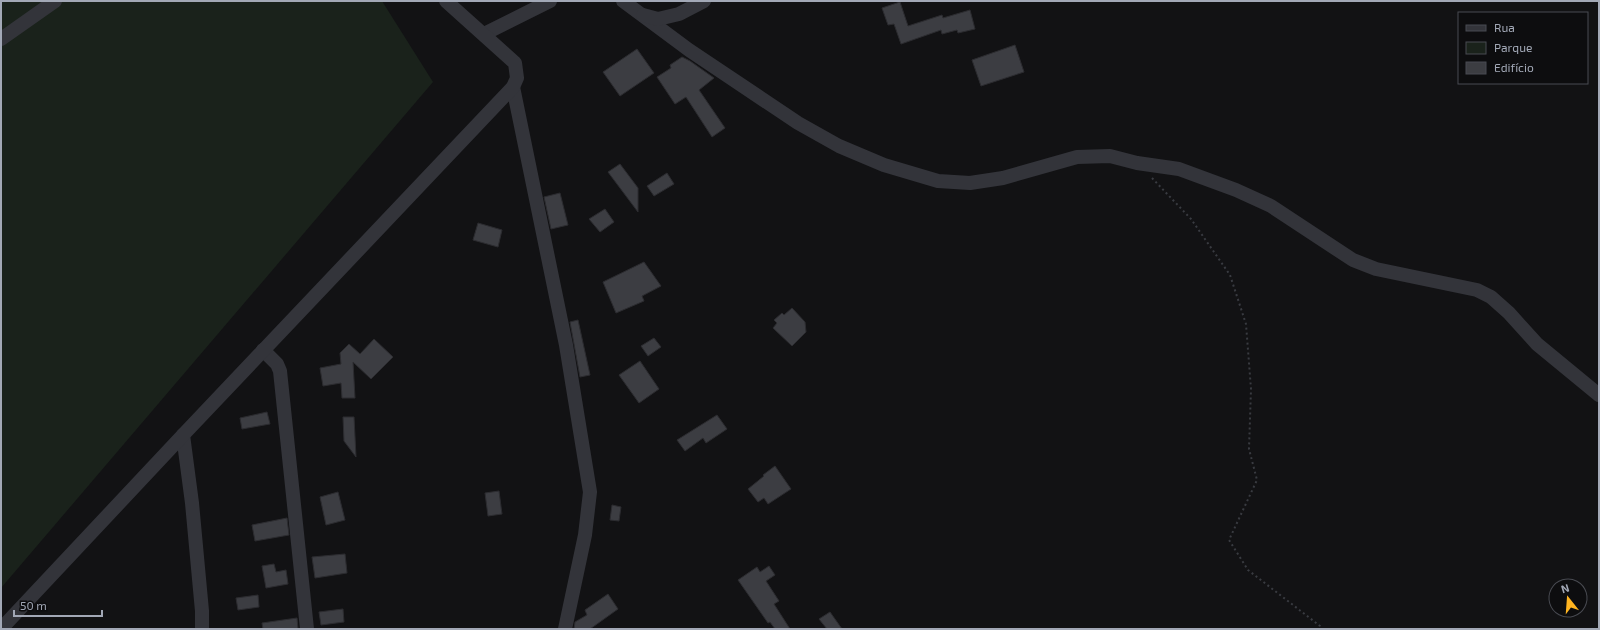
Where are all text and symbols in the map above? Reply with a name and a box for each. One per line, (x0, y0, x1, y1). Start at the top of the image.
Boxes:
legend (1458, 12, 1588, 84)
text: Rua (1494, 20, 1515, 34)
text: Parque (1494, 40, 1532, 54)
text: Edifício (1494, 60, 1534, 74)
north arrow (1548, 578, 1588, 618)
text: N (1559, 581, 1571, 595)
scale bar (14, 592, 102, 618)
text: 50 m (20, 598, 47, 612)

